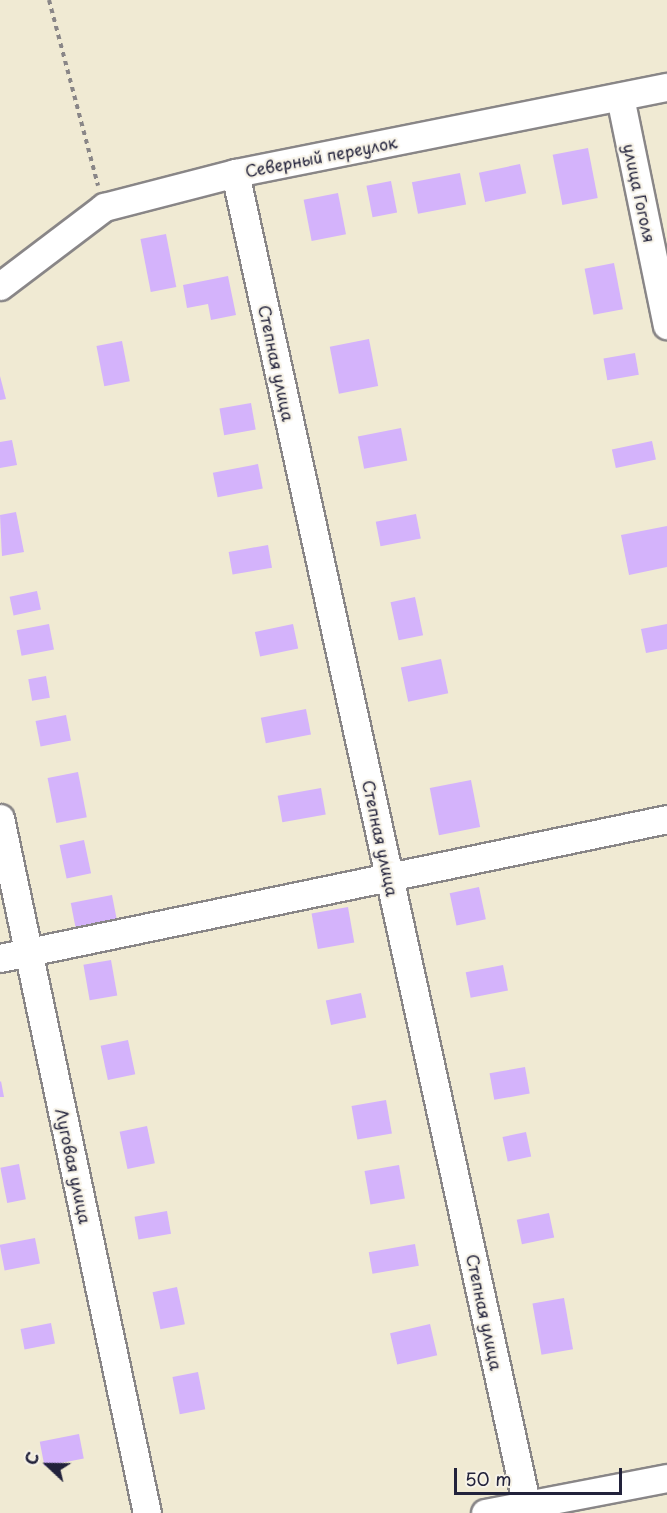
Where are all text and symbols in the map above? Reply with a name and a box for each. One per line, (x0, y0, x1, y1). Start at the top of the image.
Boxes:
street label: Северный переулок (243, 132, 399, 180)
street label: улица Гоголя (620, 141, 660, 245)
street label: Степная улица (255, 303, 299, 423)
street label: Степная улица (359, 778, 403, 898)
street label: Луговая улица (52, 1106, 96, 1226)
street label: Степная улица (463, 1252, 507, 1372)
north arrow (18, 1435, 78, 1495)
text: С (18, 1448, 45, 1468)
scale bar (457, 1456, 625, 1494)
text: 50 m (465, 1465, 512, 1492)

